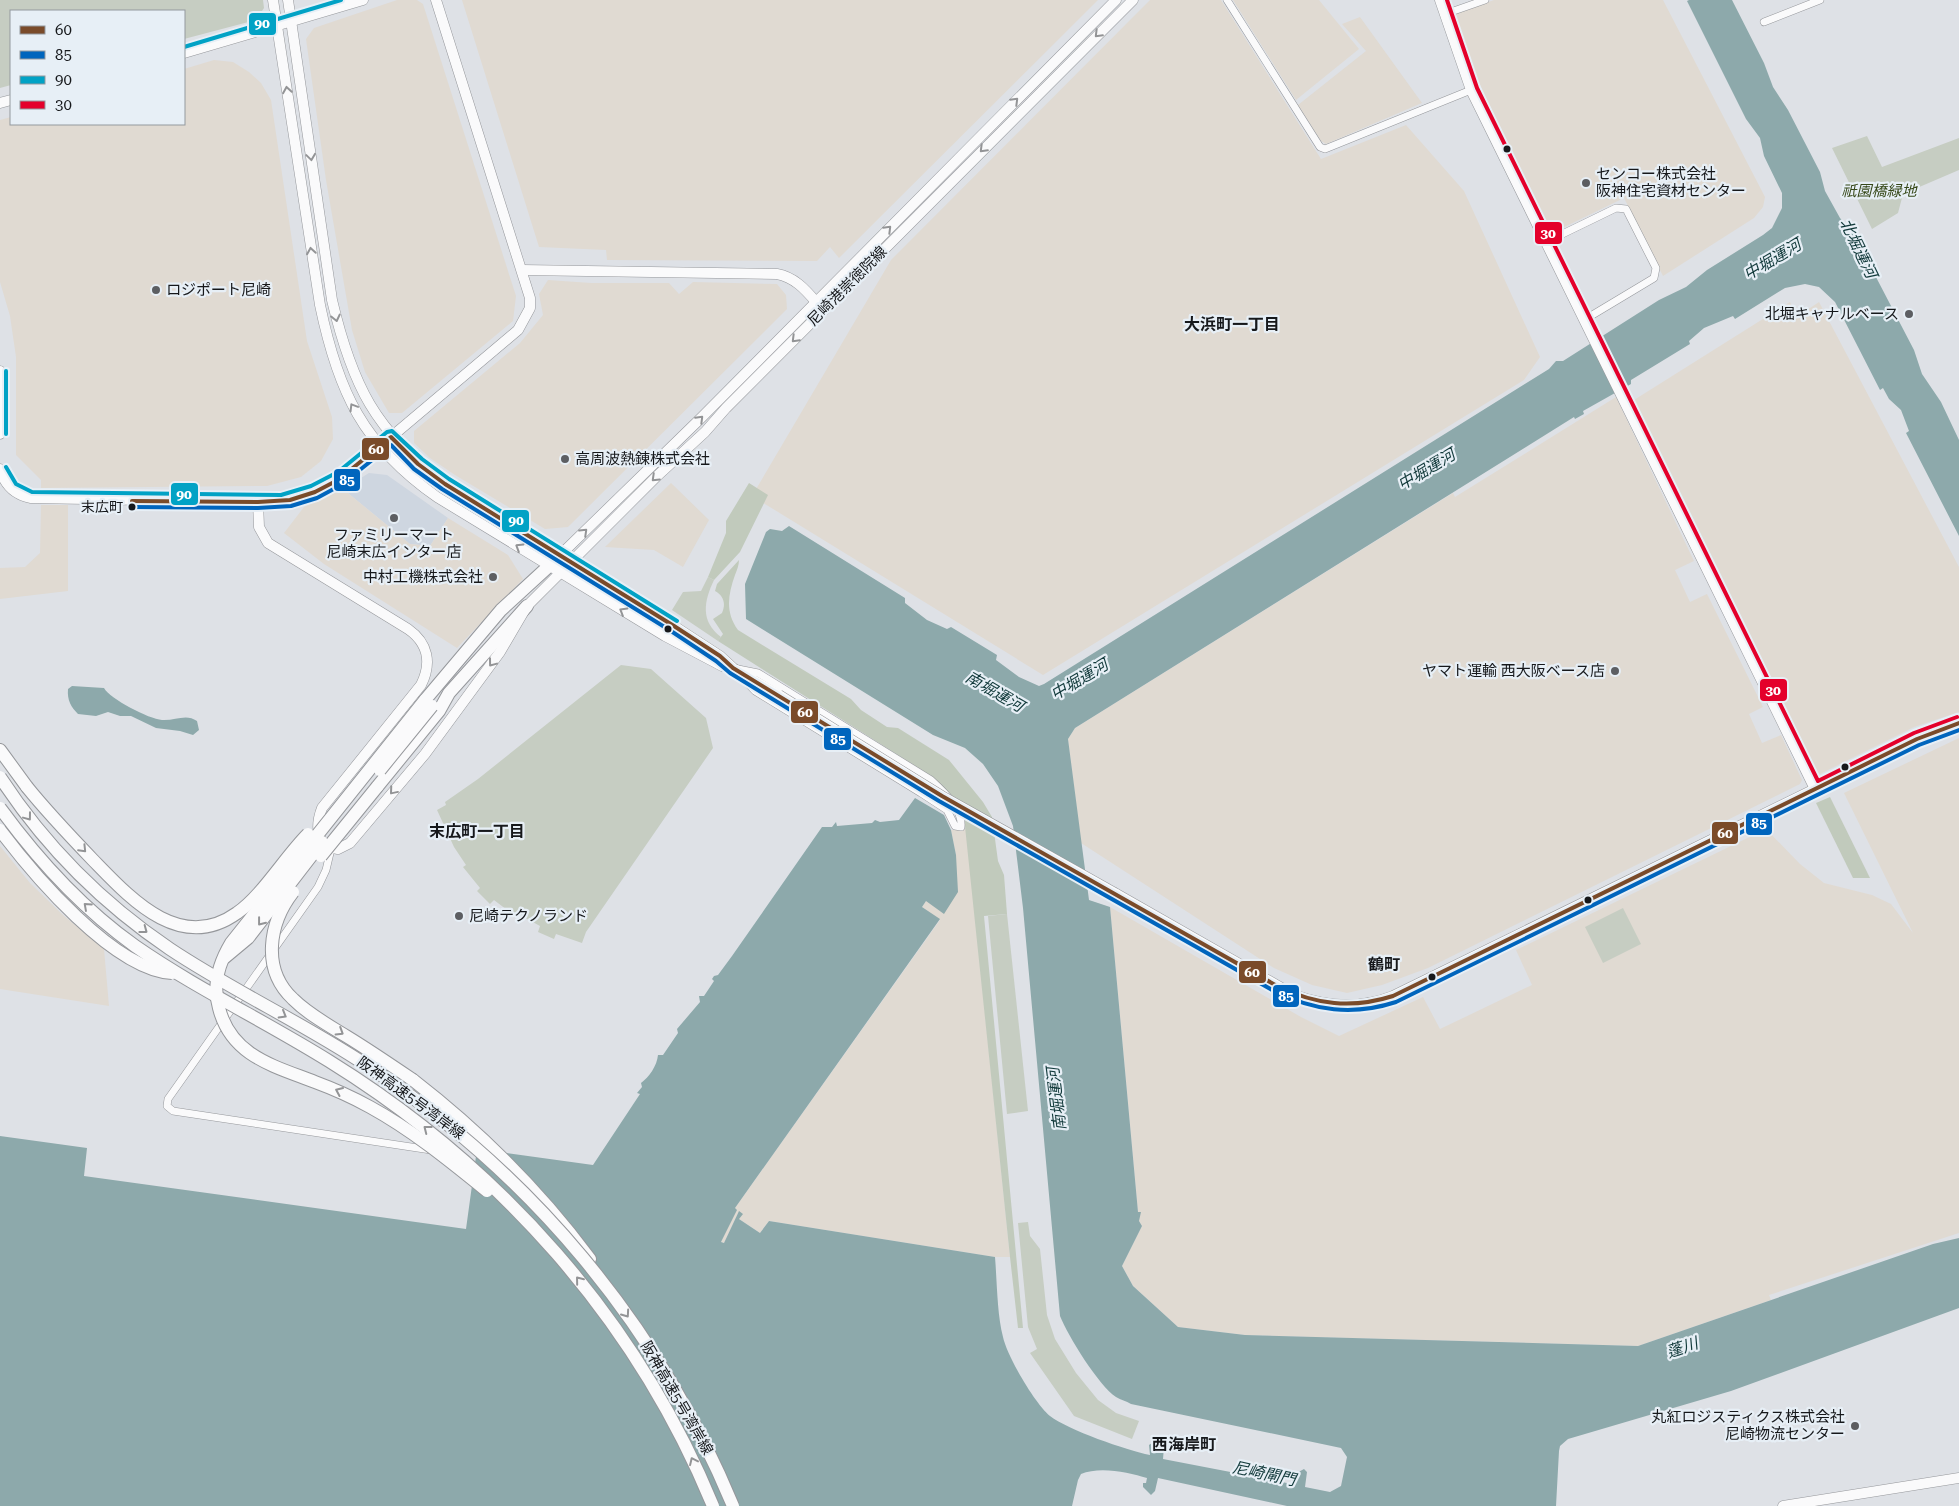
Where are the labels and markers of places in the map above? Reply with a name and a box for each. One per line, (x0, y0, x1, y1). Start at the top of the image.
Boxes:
unlabelled marker (1502, 144, 1512, 154)
place label: センコー株式会社 阪神住宅資材センター (1596, 165, 1746, 200)
marker: センコー株式会社 阪神住宅資材センター (1580, 177, 1592, 189)
place label: ロジポート尼崎 (166, 281, 271, 299)
marker: ロジポート尼崎 (150, 284, 162, 296)
place label: 北堀キャナルベース (1765, 305, 1899, 323)
marker: 北堀キャナルベース (1903, 308, 1915, 320)
place label: 高周波熱錬株式会社 (575, 450, 710, 468)
marker: 高周波熱錬株式会社 (559, 453, 571, 465)
place label: 末広町 (81, 499, 123, 515)
marker: 末広町 (127, 502, 137, 512)
marker: ファミリーマート 尼崎末広インター店 (388, 512, 400, 524)
place label: ファミリーマート 尼崎末広インター店 (326, 526, 462, 561)
place label: 中村工機株式会社 (363, 568, 483, 586)
marker: 中村工機株式会社 (487, 571, 499, 583)
unlabelled marker (663, 624, 673, 634)
place label: ヤマト運輸 西大阪ベース店 (1422, 662, 1605, 680)
marker: ヤマト運輸 西大阪ベース店 (1609, 665, 1621, 677)
unlabelled marker (1840, 762, 1850, 772)
unlabelled marker (1583, 895, 1593, 905)
place label: 尼崎テクノランド (469, 907, 588, 925)
marker: 尼崎テクノランド (453, 910, 465, 922)
unlabelled marker (1427, 972, 1437, 982)
place label: 丸紅ロジスティクス株式会社 尼崎物流センター (1651, 1408, 1845, 1443)
marker: 丸紅ロジスティクス株式会社 尼崎物流センター (1849, 1420, 1861, 1432)

